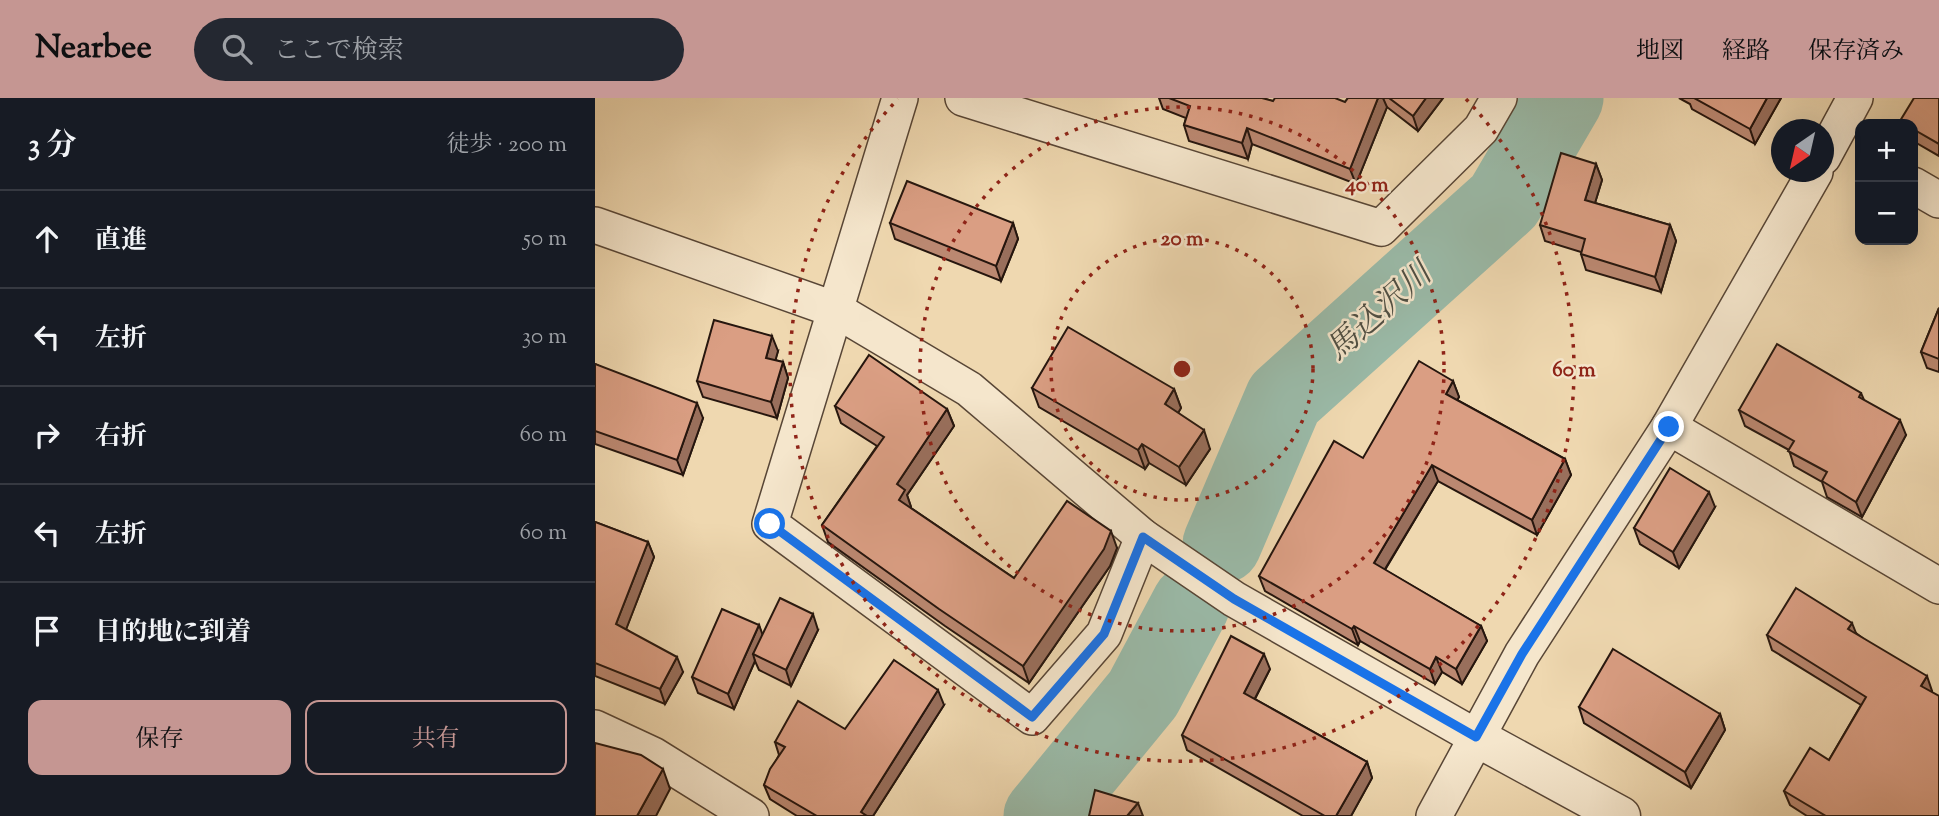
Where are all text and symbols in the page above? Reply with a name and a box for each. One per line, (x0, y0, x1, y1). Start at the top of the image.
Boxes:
search box (194, 18, 684, 81)
text: Nearbee (35, 25, 152, 73)
icon: search (218, 30, 256, 68)
text: ここで検索 (274, 33, 404, 70)
text: 地図 (1636, 35, 1684, 69)
text: 経路 (1722, 35, 1770, 69)
text: 保存済み (1808, 35, 1904, 69)
north arrow (1771, 119, 1834, 182)
map controls (1855, 119, 1918, 245)
button: + (1855, 119, 1918, 182)
text: 3 分 (28, 125, 77, 168)
text: 徒歩 · 200 m (446, 129, 567, 162)
text: 40 m (1344, 171, 1389, 201)
button: − (1855, 182, 1918, 245)
icon: ahead (28, 220, 66, 258)
text: 直進 (95, 223, 147, 260)
text: 50 m (523, 223, 567, 256)
text: 20 m (1161, 225, 1204, 255)
water label: 馬込沢川 (1317, 251, 1445, 373)
icon: left (28, 318, 66, 356)
text: 左折 (95, 321, 147, 358)
text: 30 m (522, 321, 567, 354)
text: 60 m (1552, 356, 1596, 386)
centre of rings (1170, 357, 1194, 381)
route end (1653, 411, 1684, 442)
icon: right (28, 416, 66, 454)
text: 右折 (95, 419, 147, 456)
text: 60 m (519, 419, 567, 452)
route start (754, 508, 785, 539)
icon: left (28, 514, 66, 552)
text: 左折 (95, 517, 147, 554)
text: 60 m (519, 517, 567, 550)
icon: arrive (28, 612, 66, 650)
text: 目的地に到着 (95, 615, 251, 652)
button: 保存 (28, 700, 291, 775)
button: 共有 (305, 700, 567, 775)

